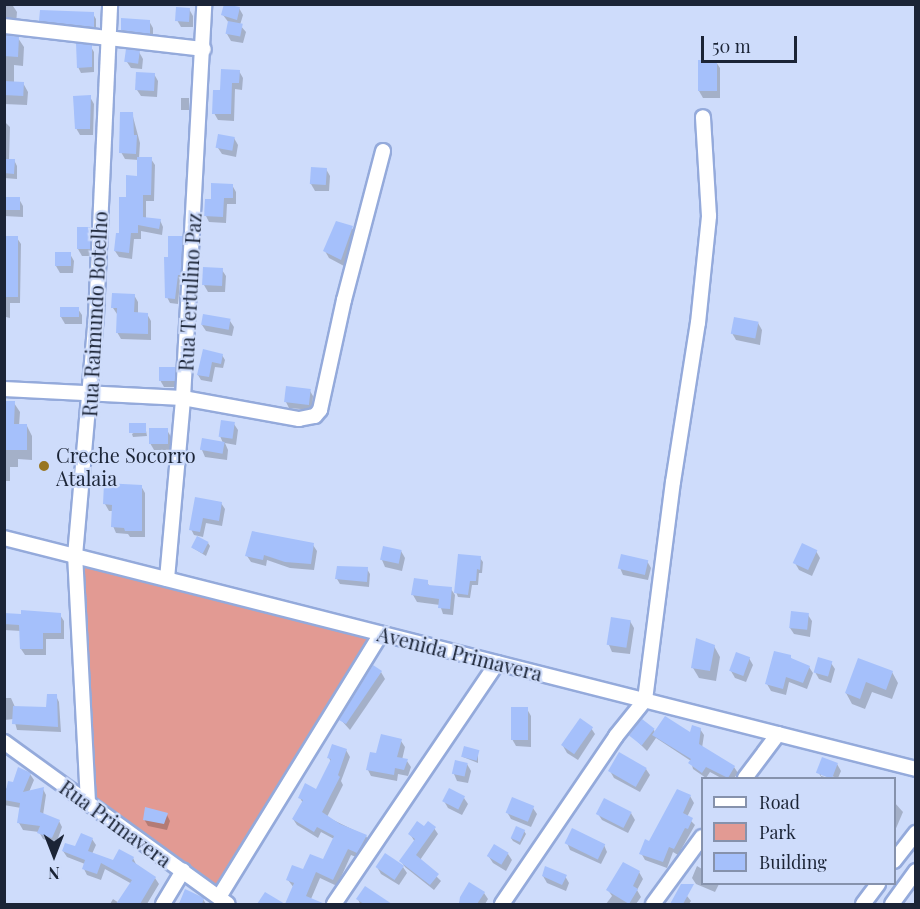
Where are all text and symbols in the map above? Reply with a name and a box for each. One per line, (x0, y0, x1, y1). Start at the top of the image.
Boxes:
scale bar (704, 24, 800, 62)
text: 50 m (712, 34, 751, 58)
street label: Rua Raimundo Botelho (77, 210, 111, 418)
street label: Rua Tertulino Paz (173, 212, 205, 372)
place label: Creche Socorro Atalaia (56, 442, 196, 489)
marker: Creche Socorro Atalaia (37, 459, 51, 473)
street label: Avenida Primavera (375, 621, 545, 685)
street label: Rua Primavera (55, 774, 177, 872)
legend (701, 777, 896, 885)
text: Road (759, 790, 800, 814)
text: Park (759, 820, 796, 844)
north arrow (24, 825, 84, 885)
text: Building (759, 850, 827, 874)
text: N (48, 863, 60, 884)

